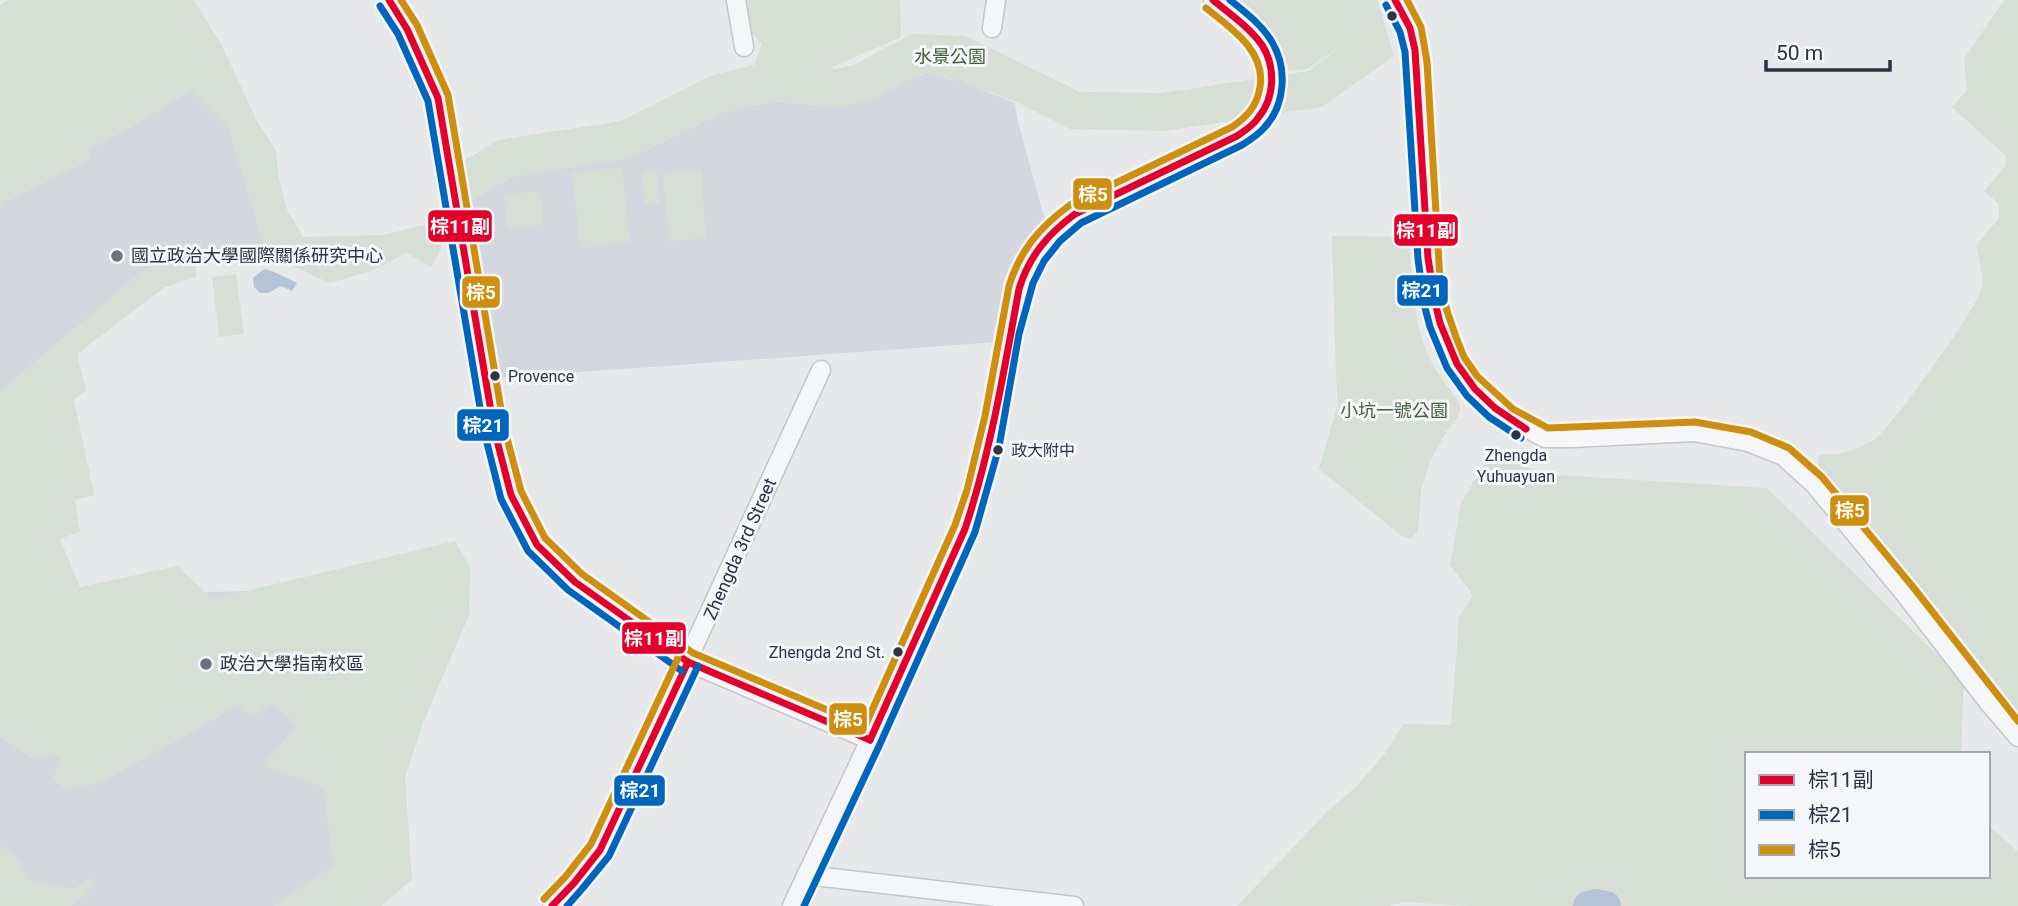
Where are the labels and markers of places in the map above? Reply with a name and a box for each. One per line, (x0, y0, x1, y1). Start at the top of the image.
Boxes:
unlabelled marker (1385, 9, 1399, 23)
place label: 國立政治大學國際關係研究中心 (131, 245, 383, 266)
marker: 國立政治大學國際關係研究中心 (109, 248, 125, 264)
place label: Provence (508, 367, 574, 386)
marker: Provence (488, 369, 502, 383)
marker: Zhengda Yuhuayuan (1509, 428, 1523, 442)
place label: 政大附中 (1011, 441, 1075, 460)
marker: 政大附中 (991, 443, 1005, 457)
place label: Zhengda Yuhuayuan (1477, 446, 1555, 486)
place label: Zhengda 2nd St. (769, 643, 885, 662)
marker: Zhengda 2nd St. (891, 645, 905, 659)
place label: 政治大學指南校區 (220, 653, 364, 674)
marker: 政治大學指南校區 (198, 656, 214, 672)

